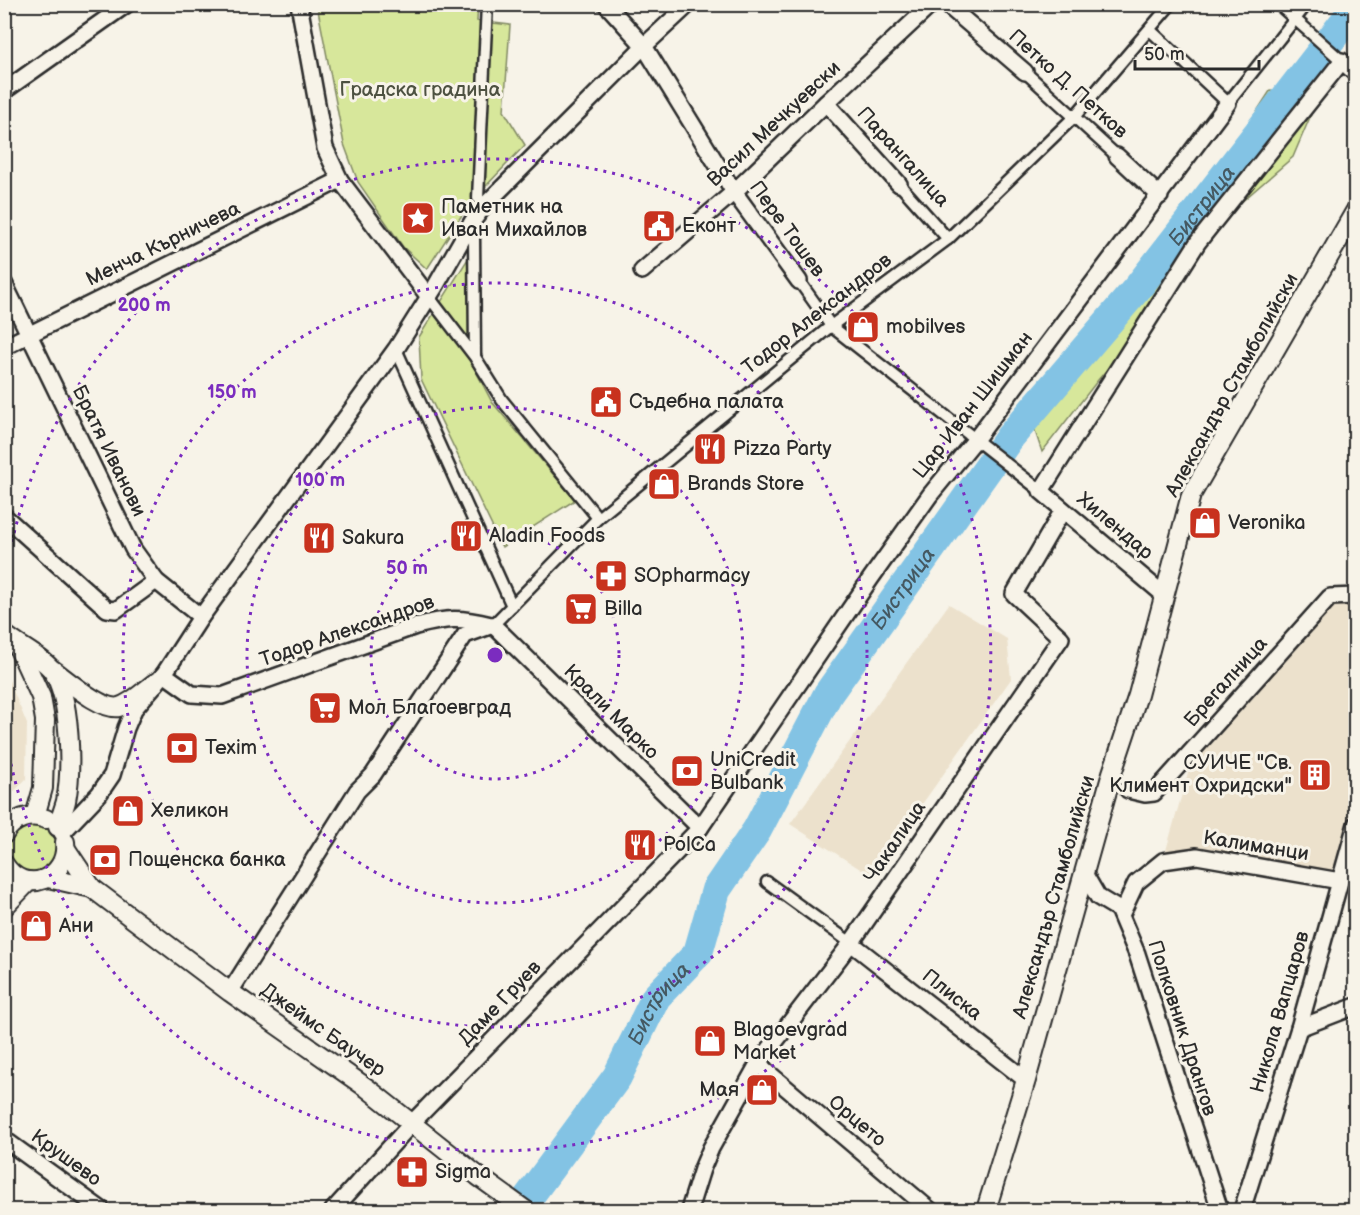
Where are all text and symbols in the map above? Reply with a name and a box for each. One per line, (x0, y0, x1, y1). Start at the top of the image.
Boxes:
street label: Петко Д. Петков (1004, 24, 1133, 144)
scale bar (1135, 33, 1260, 71)
text: 50 m (1144, 44, 1185, 65)
street label: Васил Мечкуевски (702, 56, 846, 192)
park label: Градска градина (339, 78, 501, 102)
street label: Парангалица (852, 102, 954, 212)
water label: Бистрица (1163, 161, 1240, 251)
street label: Пере Тошев (744, 176, 830, 282)
place label: Паметник на Иван Михайлов (441, 195, 588, 242)
street label: Менча Кърничева (82, 196, 244, 292)
place icon: Паметник на Иван Михайлов (400, 200, 436, 236)
public building icon: Еконт (641, 208, 677, 244)
place label: Еконт (682, 214, 737, 238)
street label: Тодор Александров (738, 248, 897, 380)
street label: Александър Стамболийски (1160, 269, 1304, 502)
text: 200 m (117, 295, 171, 316)
shop icon: mobilves (845, 309, 881, 345)
place label: mobilves (886, 315, 966, 339)
street label: Цар Иван Шишман (908, 327, 1038, 483)
street label: Братя Иванови (67, 381, 151, 521)
text: 150 m (207, 382, 257, 403)
public building icon: Съдебна палата (588, 384, 624, 420)
place label: Съдебна палата (629, 390, 784, 414)
restaurant icon: Pizza Party (692, 431, 728, 467)
place label: Pizza Party (733, 437, 832, 461)
shop icon: Brands Store (646, 466, 682, 502)
text: 100 m (295, 470, 345, 491)
place label: Brands Store (687, 472, 804, 496)
street label: Хилендар (1072, 487, 1159, 565)
shop icon: Veronika (1187, 505, 1223, 541)
place label: Veronika (1228, 511, 1306, 535)
restaurant icon: Aladin Foods (448, 518, 484, 554)
restaurant icon: Sakura (301, 520, 337, 556)
place label: Aladin Foods (489, 524, 605, 548)
place label: Sakura (342, 526, 404, 550)
water label: Бистрица (865, 543, 940, 634)
text: 50 m (386, 558, 428, 579)
pharmacy icon: SOpharmacy (593, 558, 629, 594)
place label: SOpharmacy (634, 564, 750, 588)
street label: Тодор Александров (257, 590, 438, 672)
supermarket icon: Billa (563, 591, 599, 627)
place label: Billa (604, 597, 642, 621)
street label: Брегалница (1179, 632, 1273, 732)
centre of rings (485, 645, 505, 665)
street label: Крали Марко (559, 660, 663, 764)
supermarket icon: Мол Благоевград (307, 690, 343, 726)
place label: Мол Благоевград (348, 696, 511, 720)
bank icon: Texim (164, 730, 200, 766)
place label: Texim (205, 736, 257, 760)
place label: UniCredit Bulbank (710, 748, 796, 795)
place label: СУИЧЕ "Св. Климент Охридски" (1109, 751, 1292, 798)
bank icon: UniCredit Bulbank (669, 753, 705, 789)
building icon: СУИЧЕ "Св. Климент Охридски" (1297, 757, 1333, 793)
street label: Александър Стамболийски (1007, 772, 1100, 1022)
shop icon: Хеликон (110, 793, 146, 829)
street label: Чакалица (859, 796, 931, 887)
place label: Хеликон (151, 799, 229, 823)
street label: Калиманци (1202, 826, 1310, 866)
restaurant icon: PolCa (622, 827, 658, 863)
place label: PolCa (663, 833, 716, 857)
bank icon: Пощенска банка (87, 842, 123, 878)
place label: Пощенска банка (128, 848, 286, 872)
shop icon: Ани (18, 908, 54, 944)
place label: Ани (58, 914, 94, 938)
street label: Никола Вапцаров (1245, 928, 1315, 1096)
street label: Полковник Дрангов (1142, 937, 1222, 1119)
street label: Даме Груев (454, 955, 547, 1050)
water label: Бистрица (622, 957, 695, 1049)
street label: Плиска (917, 964, 987, 1026)
street label: Джеймс Баучер (256, 978, 391, 1082)
place label: Blagoevgrad Market (733, 1018, 848, 1065)
shop icon: Blagoevgrad Market (692, 1023, 728, 1059)
shop icon: Мая (744, 1072, 780, 1108)
place label: Мая (699, 1078, 739, 1102)
street label: Орцето (823, 1090, 891, 1152)
street label: Крушево (26, 1125, 106, 1191)
pharmacy icon: Sigma (394, 1154, 430, 1190)
place label: Sigma (435, 1160, 491, 1184)

